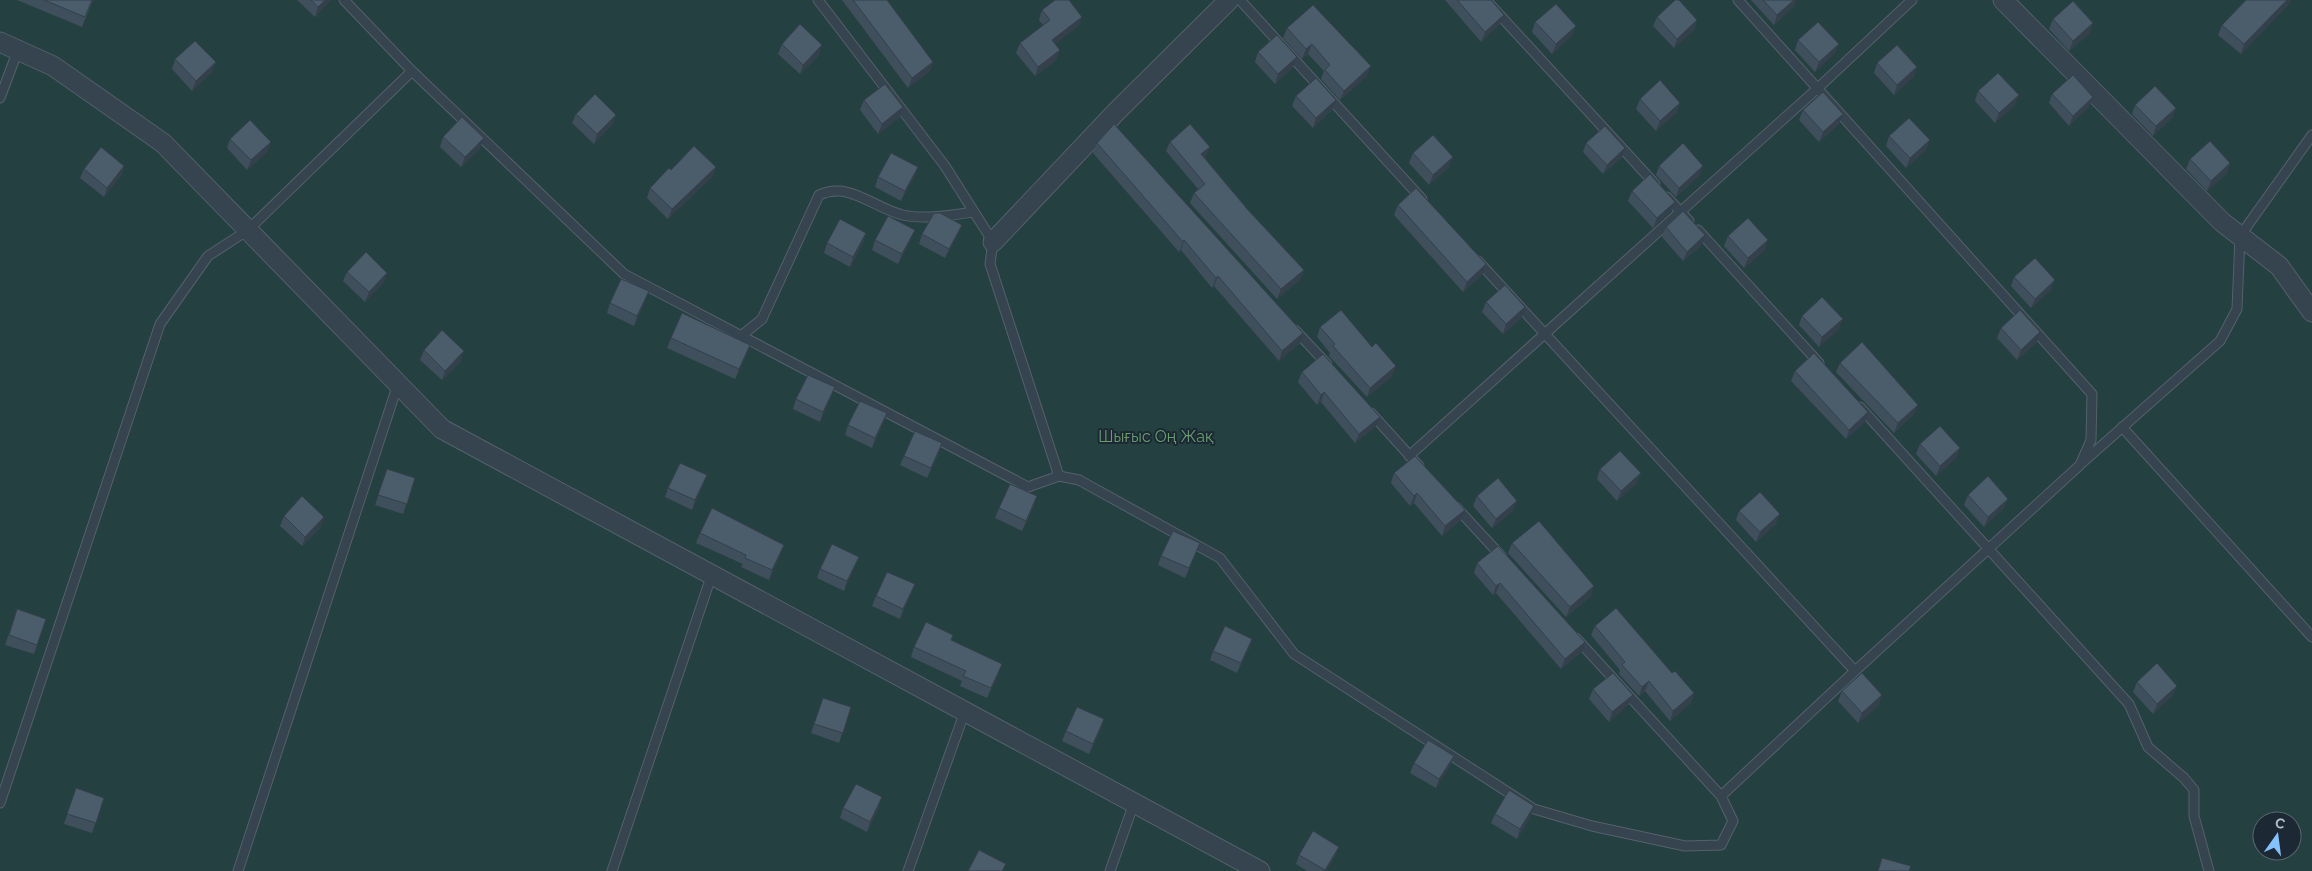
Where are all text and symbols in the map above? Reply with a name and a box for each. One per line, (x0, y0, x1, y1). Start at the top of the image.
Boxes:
park label: Шығыс Оң Жақ (1098, 427, 1214, 446)
north arrow (2252, 811, 2302, 861)
text: С (2274, 814, 2287, 832)

